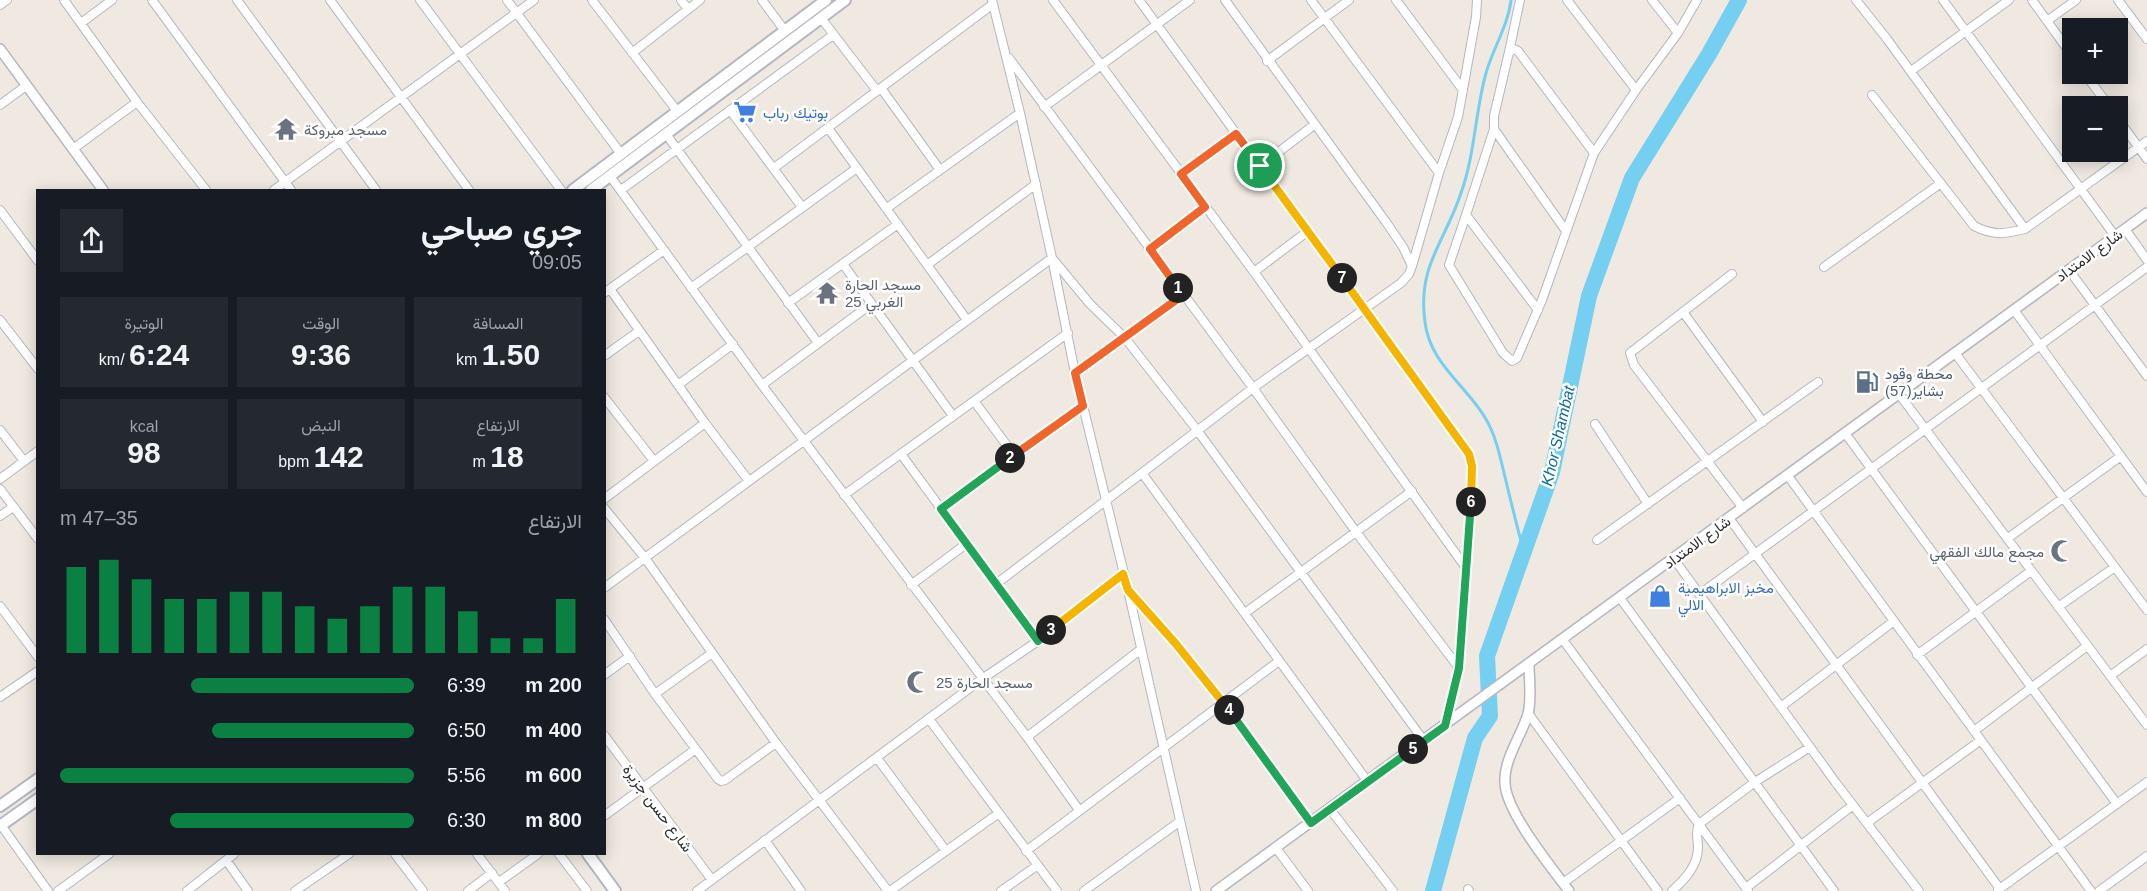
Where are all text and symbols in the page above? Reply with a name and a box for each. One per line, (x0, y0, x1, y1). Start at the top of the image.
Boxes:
map controls (2062, 18, 2128, 162)
button: + (2062, 18, 2128, 84)
button: − (2062, 96, 2128, 162)
supermarket icon: بوتيك رباب (732, 99, 758, 125)
place label: بوتيك رباب (763, 104, 828, 122)
temple icon: مسجد مبروكة (273, 116, 299, 142)
place label: مسجد مبروكة (304, 121, 387, 139)
pin (1234, 140, 1285, 191)
icon: arrive (1243, 149, 1276, 182)
button: share (60, 209, 123, 272)
text: جري صباحي (421, 210, 582, 247)
street label: شارع الامتداد (2052, 225, 2128, 287)
text: 09:05 (532, 251, 582, 273)
pin: 7 (1327, 263, 1357, 293)
text: 7 (1338, 269, 1346, 286)
pin: 1 (1163, 273, 1193, 303)
place label: مسجد الحارة 25 الغربي (845, 276, 921, 315)
text: 1 (1174, 279, 1182, 296)
temple icon: مسجد الحارة 25 الغربي (814, 280, 840, 306)
text: الوتيرة (124, 315, 164, 332)
text: الوقت (302, 315, 340, 332)
text: المسافة (473, 315, 523, 332)
text: 6:24 (129, 338, 189, 371)
text: 9:36 (291, 338, 351, 371)
text: 1.50 (482, 338, 540, 371)
text: /km (99, 351, 129, 368)
text: km (456, 351, 482, 368)
place label: محطة وقود بشاير(57) (1885, 365, 1953, 400)
fuel station icon: محطة وقود بشاير(57) (1854, 369, 1880, 395)
water label: Khor Shambat (1538, 384, 1578, 488)
text: النبض (301, 417, 341, 434)
text: الارتفاع (476, 417, 520, 434)
text: kcal (130, 418, 158, 435)
text: 98 (127, 436, 161, 469)
text: 142 (314, 440, 364, 473)
text: 18 (490, 440, 524, 473)
pin: 2 (995, 443, 1025, 473)
text: 2 (1006, 449, 1014, 466)
text: bpm (278, 453, 314, 470)
text: m (472, 453, 490, 470)
pin: 6 (1456, 487, 1486, 517)
text: 6 (1467, 493, 1475, 510)
text: 35–47 m (60, 507, 138, 529)
text: الارتفاع (528, 510, 582, 532)
street label: شارع الامتداد (1660, 512, 1736, 574)
mosque icon: مجمع مالك الفقهي (2049, 538, 2075, 564)
place label: مجمع مالك الفقهي (1929, 543, 2044, 565)
place label: مخبز الابراهيمية الالي (1678, 579, 1774, 618)
shop icon: مخبز الابراهيمية الالي (1647, 583, 1673, 609)
pin: 3 (1036, 615, 1066, 645)
text: 3 (1047, 621, 1055, 638)
mosque icon: مسجد الحارة 25 (905, 669, 931, 695)
text: 6:39 (447, 674, 486, 696)
text: 200 m (525, 674, 582, 696)
place label: مسجد الحارة 25 (936, 674, 1033, 692)
pin: 4 (1214, 695, 1244, 725)
text: 4 (1225, 701, 1233, 718)
text: 6:50 (447, 719, 486, 741)
text: 400 m (525, 719, 582, 741)
pin: 5 (1398, 734, 1428, 764)
text: 5 (1409, 740, 1417, 757)
street label: شارع حسن جزيرة (617, 761, 696, 857)
text: 5:56 (447, 764, 486, 786)
text: 600 m (525, 764, 582, 786)
text: 6:30 (447, 809, 486, 831)
text: 800 m (525, 809, 582, 831)

